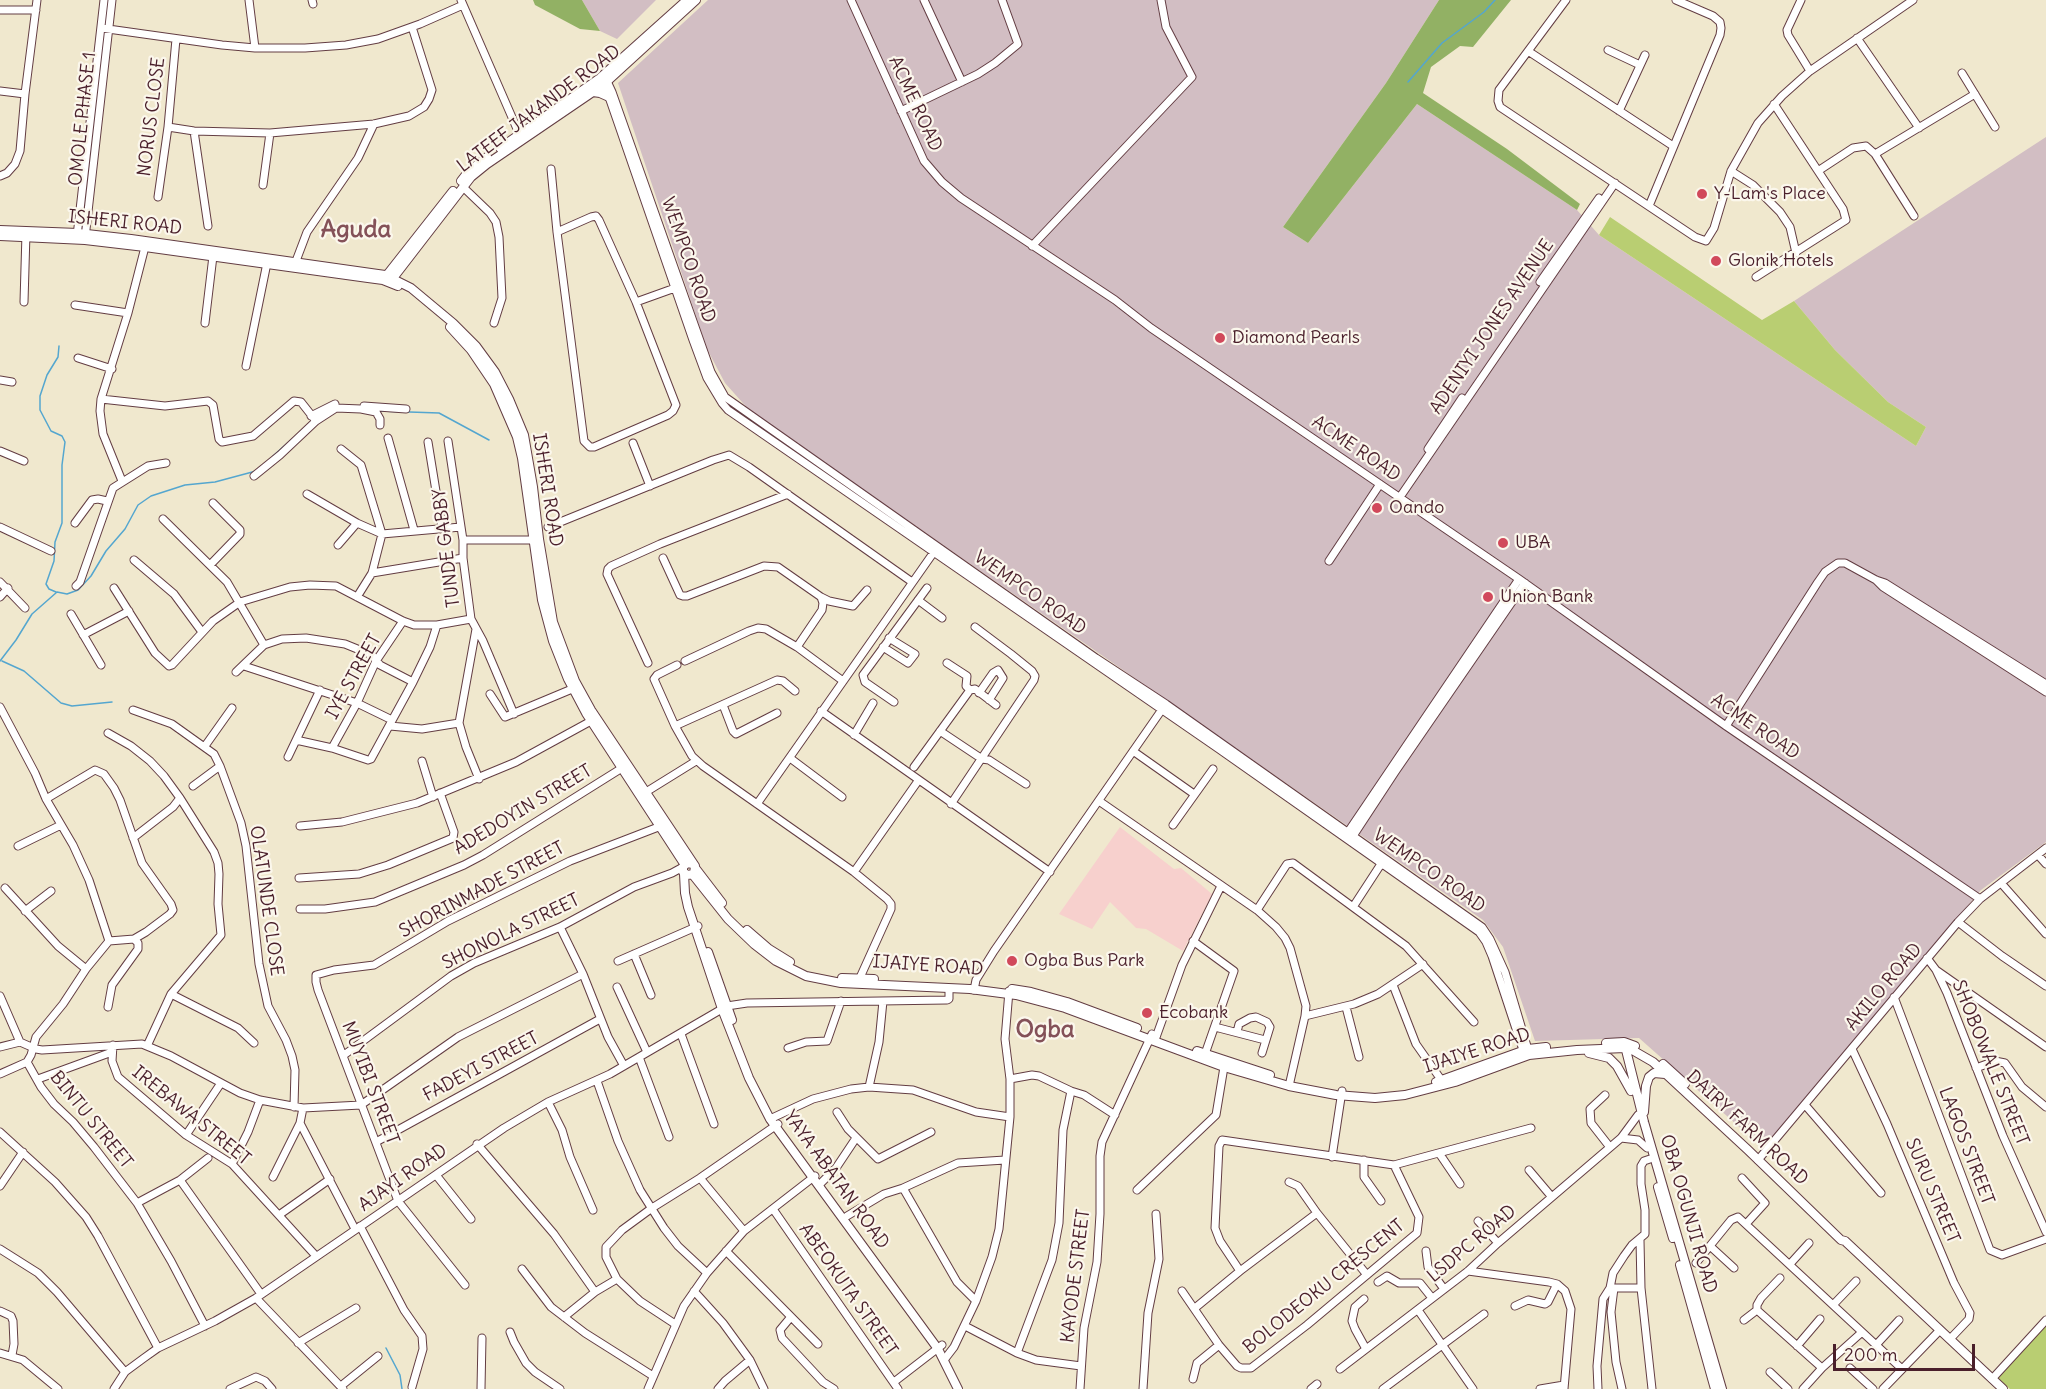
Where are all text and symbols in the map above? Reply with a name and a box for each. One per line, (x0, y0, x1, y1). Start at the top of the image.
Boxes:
street label: LATEEF JAKANDE ROAD (453, 41, 625, 177)
street label: OMOLE PHASE 1 (65, 51, 101, 187)
street label: ACME ROAD (884, 53, 946, 155)
street label: NORUS CLOSE (134, 56, 170, 178)
place label: Y-Lam's Place (1714, 183, 1826, 205)
marker: Y-Lam's Place (1695, 187, 1709, 201)
street label: WEMPCO ROAD (656, 194, 720, 326)
street label: ISHERI ROAD (67, 206, 183, 240)
district label: Aguda (321, 216, 391, 244)
street label: ADENIYI JONES AVENUE (1425, 236, 1559, 418)
place label: Glonik Hotels (1728, 250, 1834, 272)
marker: Glonik Hotels (1709, 254, 1723, 268)
place label: Diamond Pearls (1232, 327, 1360, 349)
marker: Diamond Pearls (1213, 331, 1227, 345)
street label: ACME ROAD (1307, 411, 1405, 487)
street label: ISHERI ROAD (527, 432, 567, 548)
street label: TUNDE GABBY (429, 487, 465, 609)
place label: Oando (1389, 497, 1444, 519)
marker: Oando (1370, 501, 1384, 515)
place label: UBA (1515, 532, 1551, 554)
marker: UBA (1496, 536, 1510, 550)
street label: WEMPCO ROAD (970, 546, 1090, 640)
place label: Union Bank (1500, 586, 1593, 608)
marker: Union Bank (1481, 590, 1495, 604)
street label: IYE STREET (322, 631, 386, 723)
street label: ACME ROAD (1706, 689, 1804, 765)
street label: ADEDOYIN STREET (450, 760, 596, 860)
street label: OLATUNDE CLOSE (245, 824, 287, 978)
street label: WEMPCO ROAD (1369, 824, 1489, 918)
street label: SHORINMADE STREET (396, 837, 568, 943)
street label: SHONOLA STREET (439, 889, 583, 975)
street label: AKILO ROAD (1841, 939, 1927, 1035)
place label: Ogba Bus Park (1024, 950, 1144, 972)
street label: IJAIYE ROAD (872, 951, 984, 981)
marker: Ogba Bus Park (1005, 954, 1019, 968)
street label: SHOBOWALE STREET (1947, 977, 2033, 1149)
place label: Ecobank (1159, 1002, 1228, 1024)
marker: Ecobank (1140, 1006, 1154, 1020)
district label: Ogba (1016, 1016, 1074, 1044)
street label: MUYIBI STREET (337, 1019, 403, 1147)
street label: IJAIYE ROAD (1421, 1024, 1533, 1078)
street label: FADEYI STREET (420, 1027, 542, 1107)
street label: IREBAWA STREET (128, 1062, 254, 1170)
street label: DAIRY FARM ROAD (1682, 1066, 1812, 1190)
street label: BINTU STREET (45, 1067, 137, 1173)
street label: LAGOS STREET (1934, 1084, 1998, 1208)
street label: YAYA ABATAN ROAD (779, 1107, 893, 1253)
street label: OBA OGUNJI ROAD (1655, 1132, 1721, 1296)
street label: SURU STREET (1900, 1135, 1964, 1247)
street label: AJAYI ROAD (355, 1140, 451, 1216)
street label: LSDPC ROAD (1423, 1201, 1521, 1287)
street label: KAYODE STREET (1057, 1208, 1095, 1344)
street label: BOLODEOKU CRESCENT (1239, 1215, 1409, 1359)
street label: ABEOKUTA STREET (794, 1220, 902, 1360)
scale bar (1836, 1332, 1978, 1370)
text: 200 m (1844, 1343, 1898, 1366)

